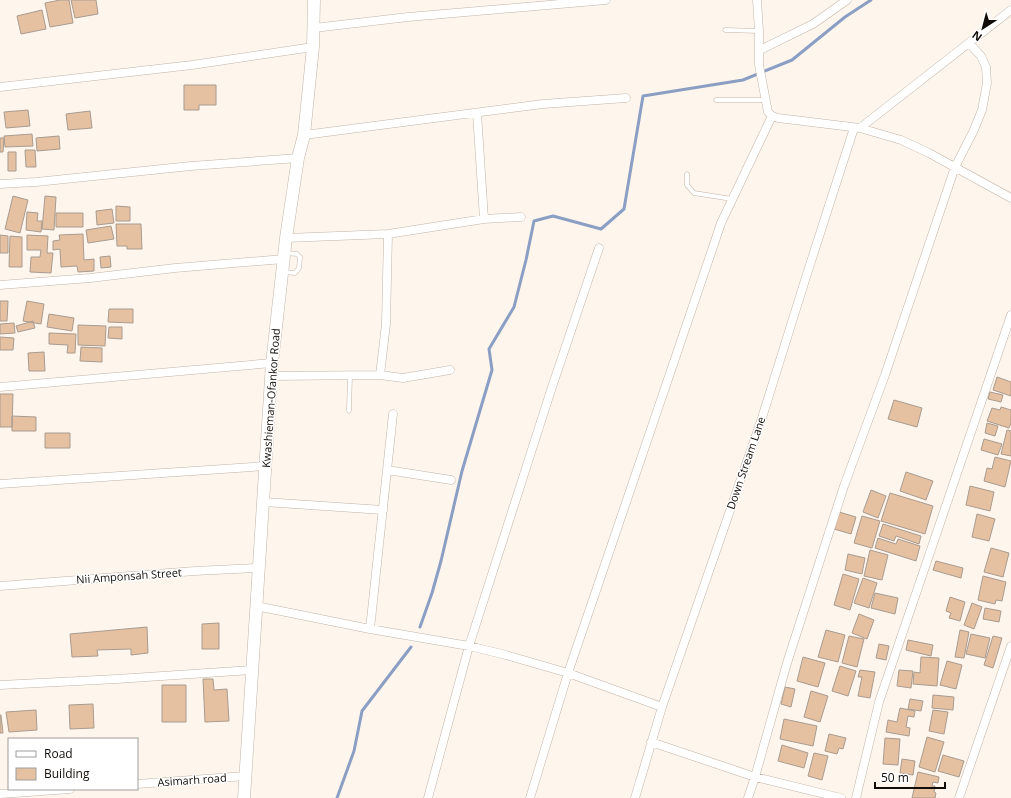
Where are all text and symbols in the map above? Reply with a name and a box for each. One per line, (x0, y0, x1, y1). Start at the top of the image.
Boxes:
north arrow (963, 8, 1003, 48)
text: N (969, 28, 985, 45)
street label: Kwashieman-Ofankor Road (258, 328, 283, 468)
street label: Down Stream Lane (723, 414, 768, 511)
street label: Nii Amponsah Street (76, 564, 182, 587)
legend (8, 738, 138, 790)
text: Road (44, 745, 73, 762)
scale bar (875, 764, 945, 790)
text: Building (44, 765, 90, 782)
text: 50 m (881, 769, 909, 786)
street label: Asimarh road (157, 770, 227, 789)

